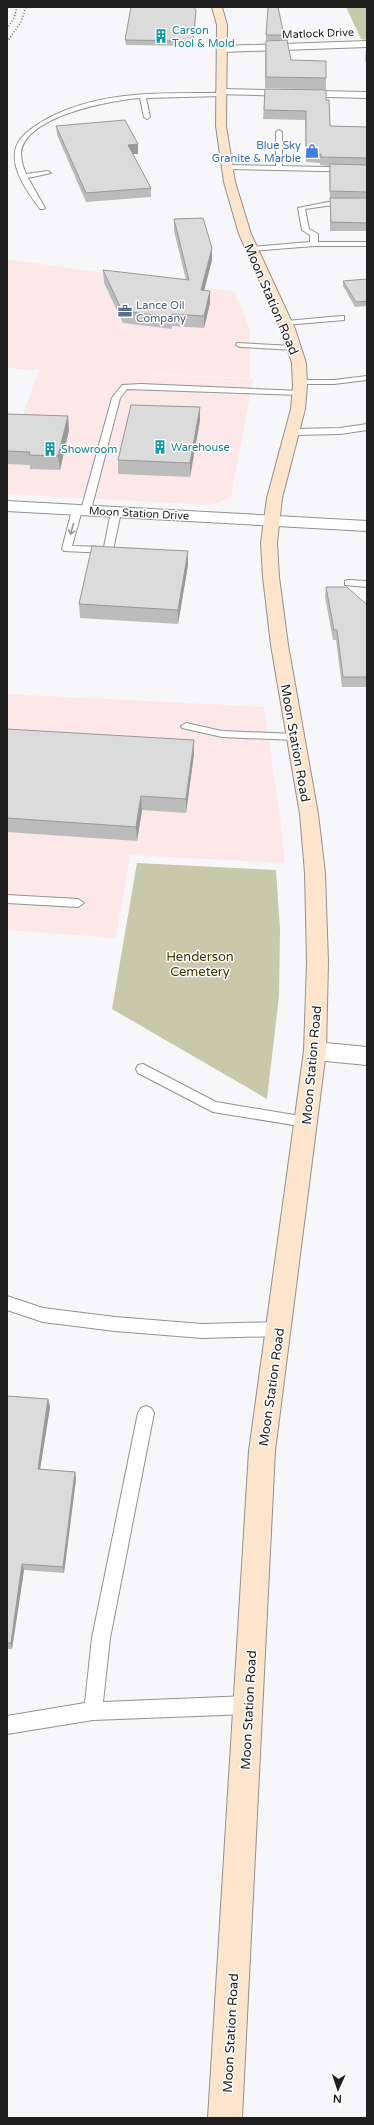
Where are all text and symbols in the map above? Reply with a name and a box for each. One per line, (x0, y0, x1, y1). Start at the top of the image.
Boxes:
place label: Carson Tool & Mold (172, 24, 235, 50)
street label: Matlock Drive (282, 26, 354, 41)
building icon: Carson Tool & Mold (153, 28, 169, 44)
place label: Blue Sky Granite & Marble (212, 139, 301, 165)
shop icon: Blue Sky Granite & Marble (304, 143, 320, 159)
street label: Moon Station Road (240, 241, 302, 357)
place label: Lance Oil Company (136, 299, 186, 325)
office icon: Lance Oil Company (117, 303, 133, 319)
building icon: Warehouse (152, 439, 168, 455)
building icon: Showroom (42, 441, 58, 457)
place label: Warehouse (171, 441, 230, 454)
place label: Showroom (61, 443, 117, 456)
street label: Moon Station Drive (88, 504, 189, 523)
one-way arrow (67, 522, 75, 535)
street label: Moon Station Road (277, 683, 313, 803)
park label: Henderson Cemetery (166, 949, 234, 980)
street label: Moon Station Road (299, 1005, 325, 1125)
street label: Moon Station Road (256, 1327, 288, 1447)
street label: Moon Station Road (238, 1650, 260, 1770)
street label: Moon Station Road (220, 1973, 242, 2093)
north arrow (318, 2069, 358, 2109)
text: N (333, 2092, 342, 2105)

